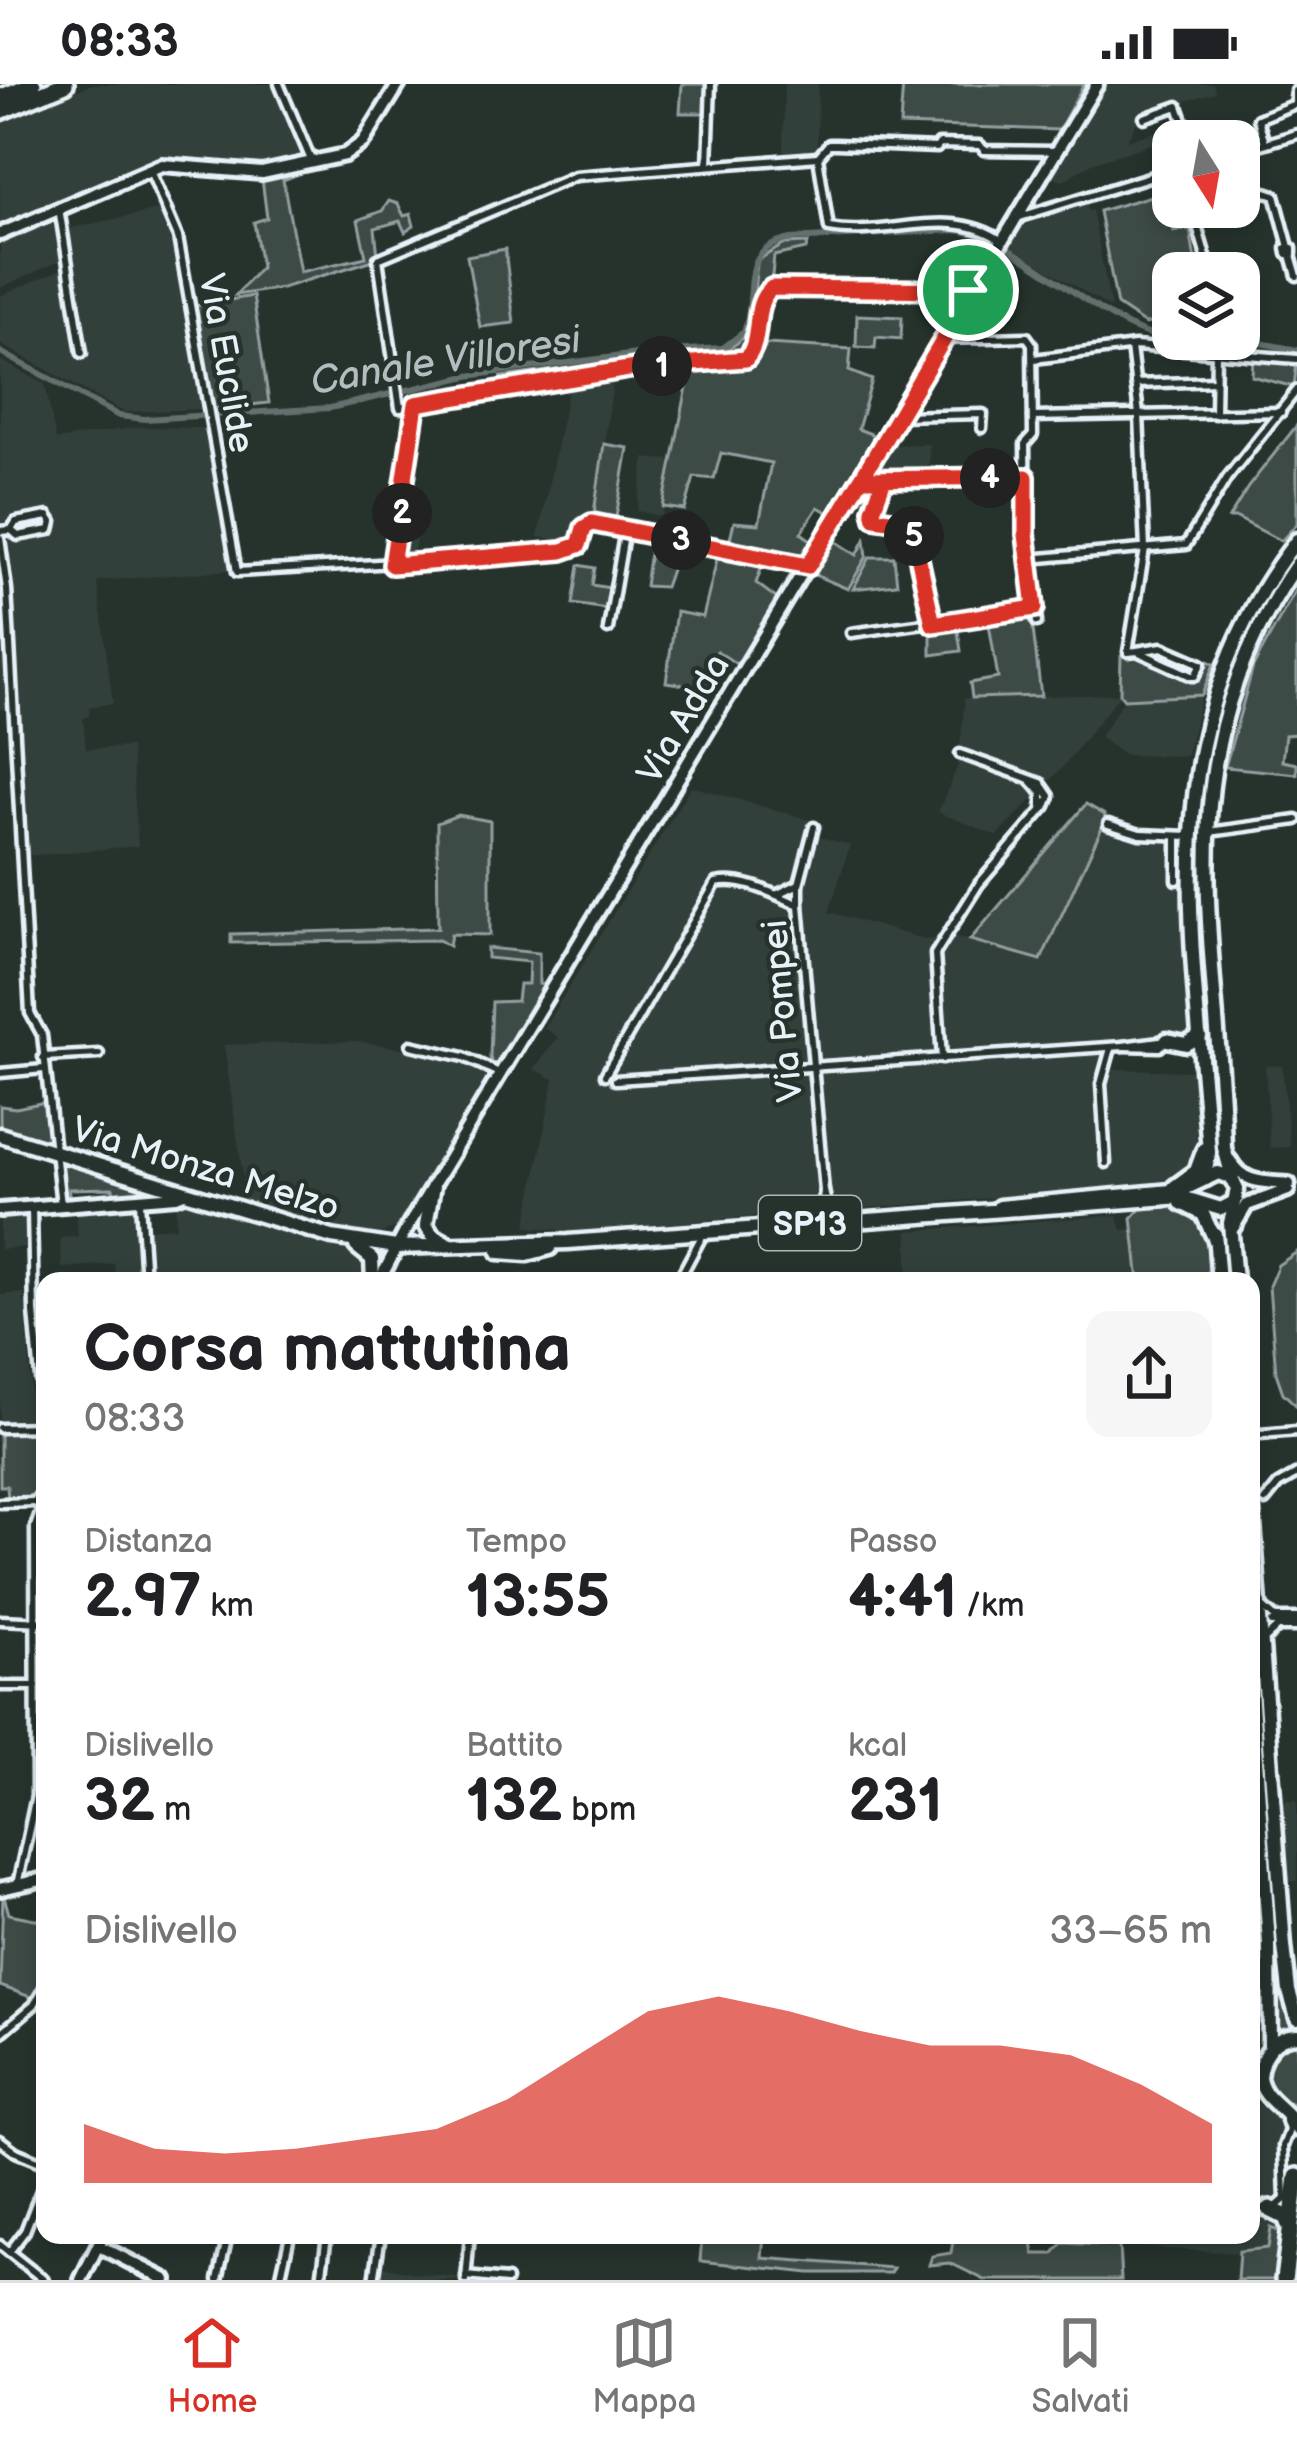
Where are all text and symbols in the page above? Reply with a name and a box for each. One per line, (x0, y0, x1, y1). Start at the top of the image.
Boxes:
text: 08:33 (60, 15, 178, 70)
north arrow (1152, 120, 1260, 228)
map controls (1152, 120, 1260, 360)
pin (917, 239, 1019, 341)
button: layers (1152, 252, 1260, 360)
icon: arrive (935, 257, 1001, 323)
street label: Via Euclide (189, 271, 262, 456)
water label: Canale Villoresi (307, 317, 585, 406)
pin: 1 (632, 336, 692, 396)
text: 1 (655, 346, 669, 386)
pin: 4 (960, 448, 1020, 508)
text: 4 (980, 458, 1000, 498)
pin: 2 (372, 483, 432, 543)
text: 2 (392, 493, 412, 533)
pin: 5 (884, 506, 944, 566)
pin: 3 (651, 510, 711, 570)
text: 5 (904, 516, 924, 556)
text: 3 (671, 520, 691, 560)
street label: Via Adda (629, 647, 740, 792)
street label: Via Pompei (754, 918, 813, 1104)
street label: Via Monza Melzo (66, 1108, 344, 1230)
road number: SP13 (759, 1196, 861, 1250)
text: Corsa mattutina (84, 1311, 571, 1390)
button: share (1086, 1311, 1212, 1437)
text: 08:33 (84, 1396, 186, 1443)
text: Distanza (84, 1522, 213, 1562)
text: Tempo (466, 1522, 567, 1562)
text: Passo (848, 1522, 938, 1562)
text: 2.97 (84, 1562, 201, 1634)
text: 13:55 (466, 1562, 610, 1634)
text: 4:41 (848, 1562, 957, 1634)
text: km (201, 1586, 254, 1626)
text: /km (957, 1586, 1024, 1626)
text: Dislivello (84, 1726, 214, 1766)
text: Battito (466, 1726, 563, 1766)
text: kcal (848, 1726, 907, 1766)
text: 32 (84, 1766, 155, 1838)
text: 132 (466, 1766, 562, 1838)
text: 231 (848, 1766, 943, 1838)
text: m (155, 1790, 191, 1830)
text: bpm (562, 1790, 636, 1830)
text: Dislivello (84, 1908, 238, 1955)
text: 33–65 m (1049, 1908, 1212, 1955)
tab: Home (168, 2310, 257, 2422)
tab: Mappa (592, 2310, 696, 2422)
tab: Salvati (1031, 2310, 1129, 2422)

